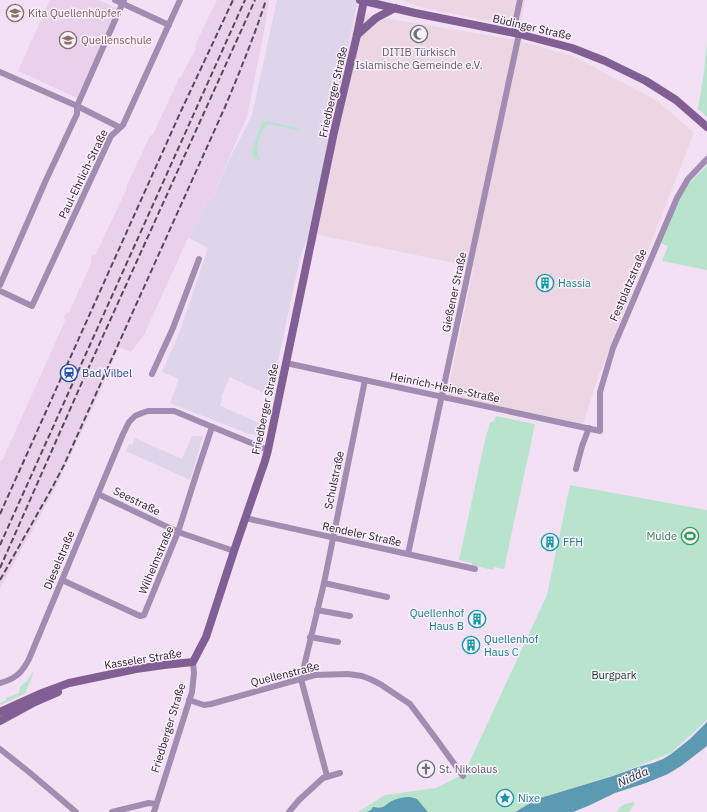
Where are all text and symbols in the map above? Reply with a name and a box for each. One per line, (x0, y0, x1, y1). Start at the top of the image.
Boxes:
school or university icon: Kita Quellenhüpfer (5, 3, 25, 23)
place label: Kita Quellenhüpfer (28, 6, 121, 20)
street label: Büdinger Straße (491, 11, 573, 43)
mosque icon: DITIB Türkisch Islamische Gemeinde e.V. (409, 24, 429, 44)
school or university icon: Quellenschule (58, 30, 78, 50)
place label: Quellenschule (81, 33, 152, 47)
street label: Friedberger Straße (316, 45, 350, 139)
place label: DITIB Türkisch Islamische Gemeinde e.V. (355, 45, 483, 72)
street label: Paul-Ehrlich-Straße (55, 127, 111, 221)
street label: Festplatzstraße (606, 247, 650, 323)
street label: Gießener Straße (439, 251, 469, 333)
building icon: Hassia (535, 273, 555, 293)
place label: Hassia (558, 276, 591, 290)
street label: Friedberger Straße (248, 362, 282, 456)
station icon: Bad Vilbel (59, 363, 79, 383)
place label: Bad Vilbel (82, 366, 132, 380)
street label: Heinrich-Heine-Straße (389, 368, 501, 406)
street label: Schulstraße (321, 449, 347, 511)
street label: Seestraße (111, 484, 163, 518)
street label: Rendeler Straße (321, 519, 403, 549)
street label: Wilhelmstraße (135, 524, 177, 596)
sports icon: Mulde (680, 526, 700, 546)
street label: Dieselstraße (40, 528, 78, 592)
place label: Mulde (646, 529, 677, 543)
building icon: FFH (540, 532, 560, 552)
place label: FFH (563, 535, 583, 549)
place label: Quellenhof Haus B (410, 606, 464, 633)
building icon: Quellenhof Haus B (467, 609, 487, 629)
place label: Quellenhof Haus C (484, 632, 539, 659)
building icon: Quellenhof Haus C (461, 635, 481, 655)
street label: Kasseler Straße (103, 646, 183, 672)
street label: Quellenstraße (249, 659, 321, 689)
park label: Burgpark (591, 668, 637, 682)
street label: Friedberger Straße (148, 682, 188, 774)
church icon: St. Nikolaus (416, 759, 436, 779)
place label: St. Nikolaus (439, 762, 498, 776)
water label: Nidda (615, 763, 651, 790)
place icon: Nixe (495, 788, 515, 808)
place label: Nixe (518, 791, 540, 805)

